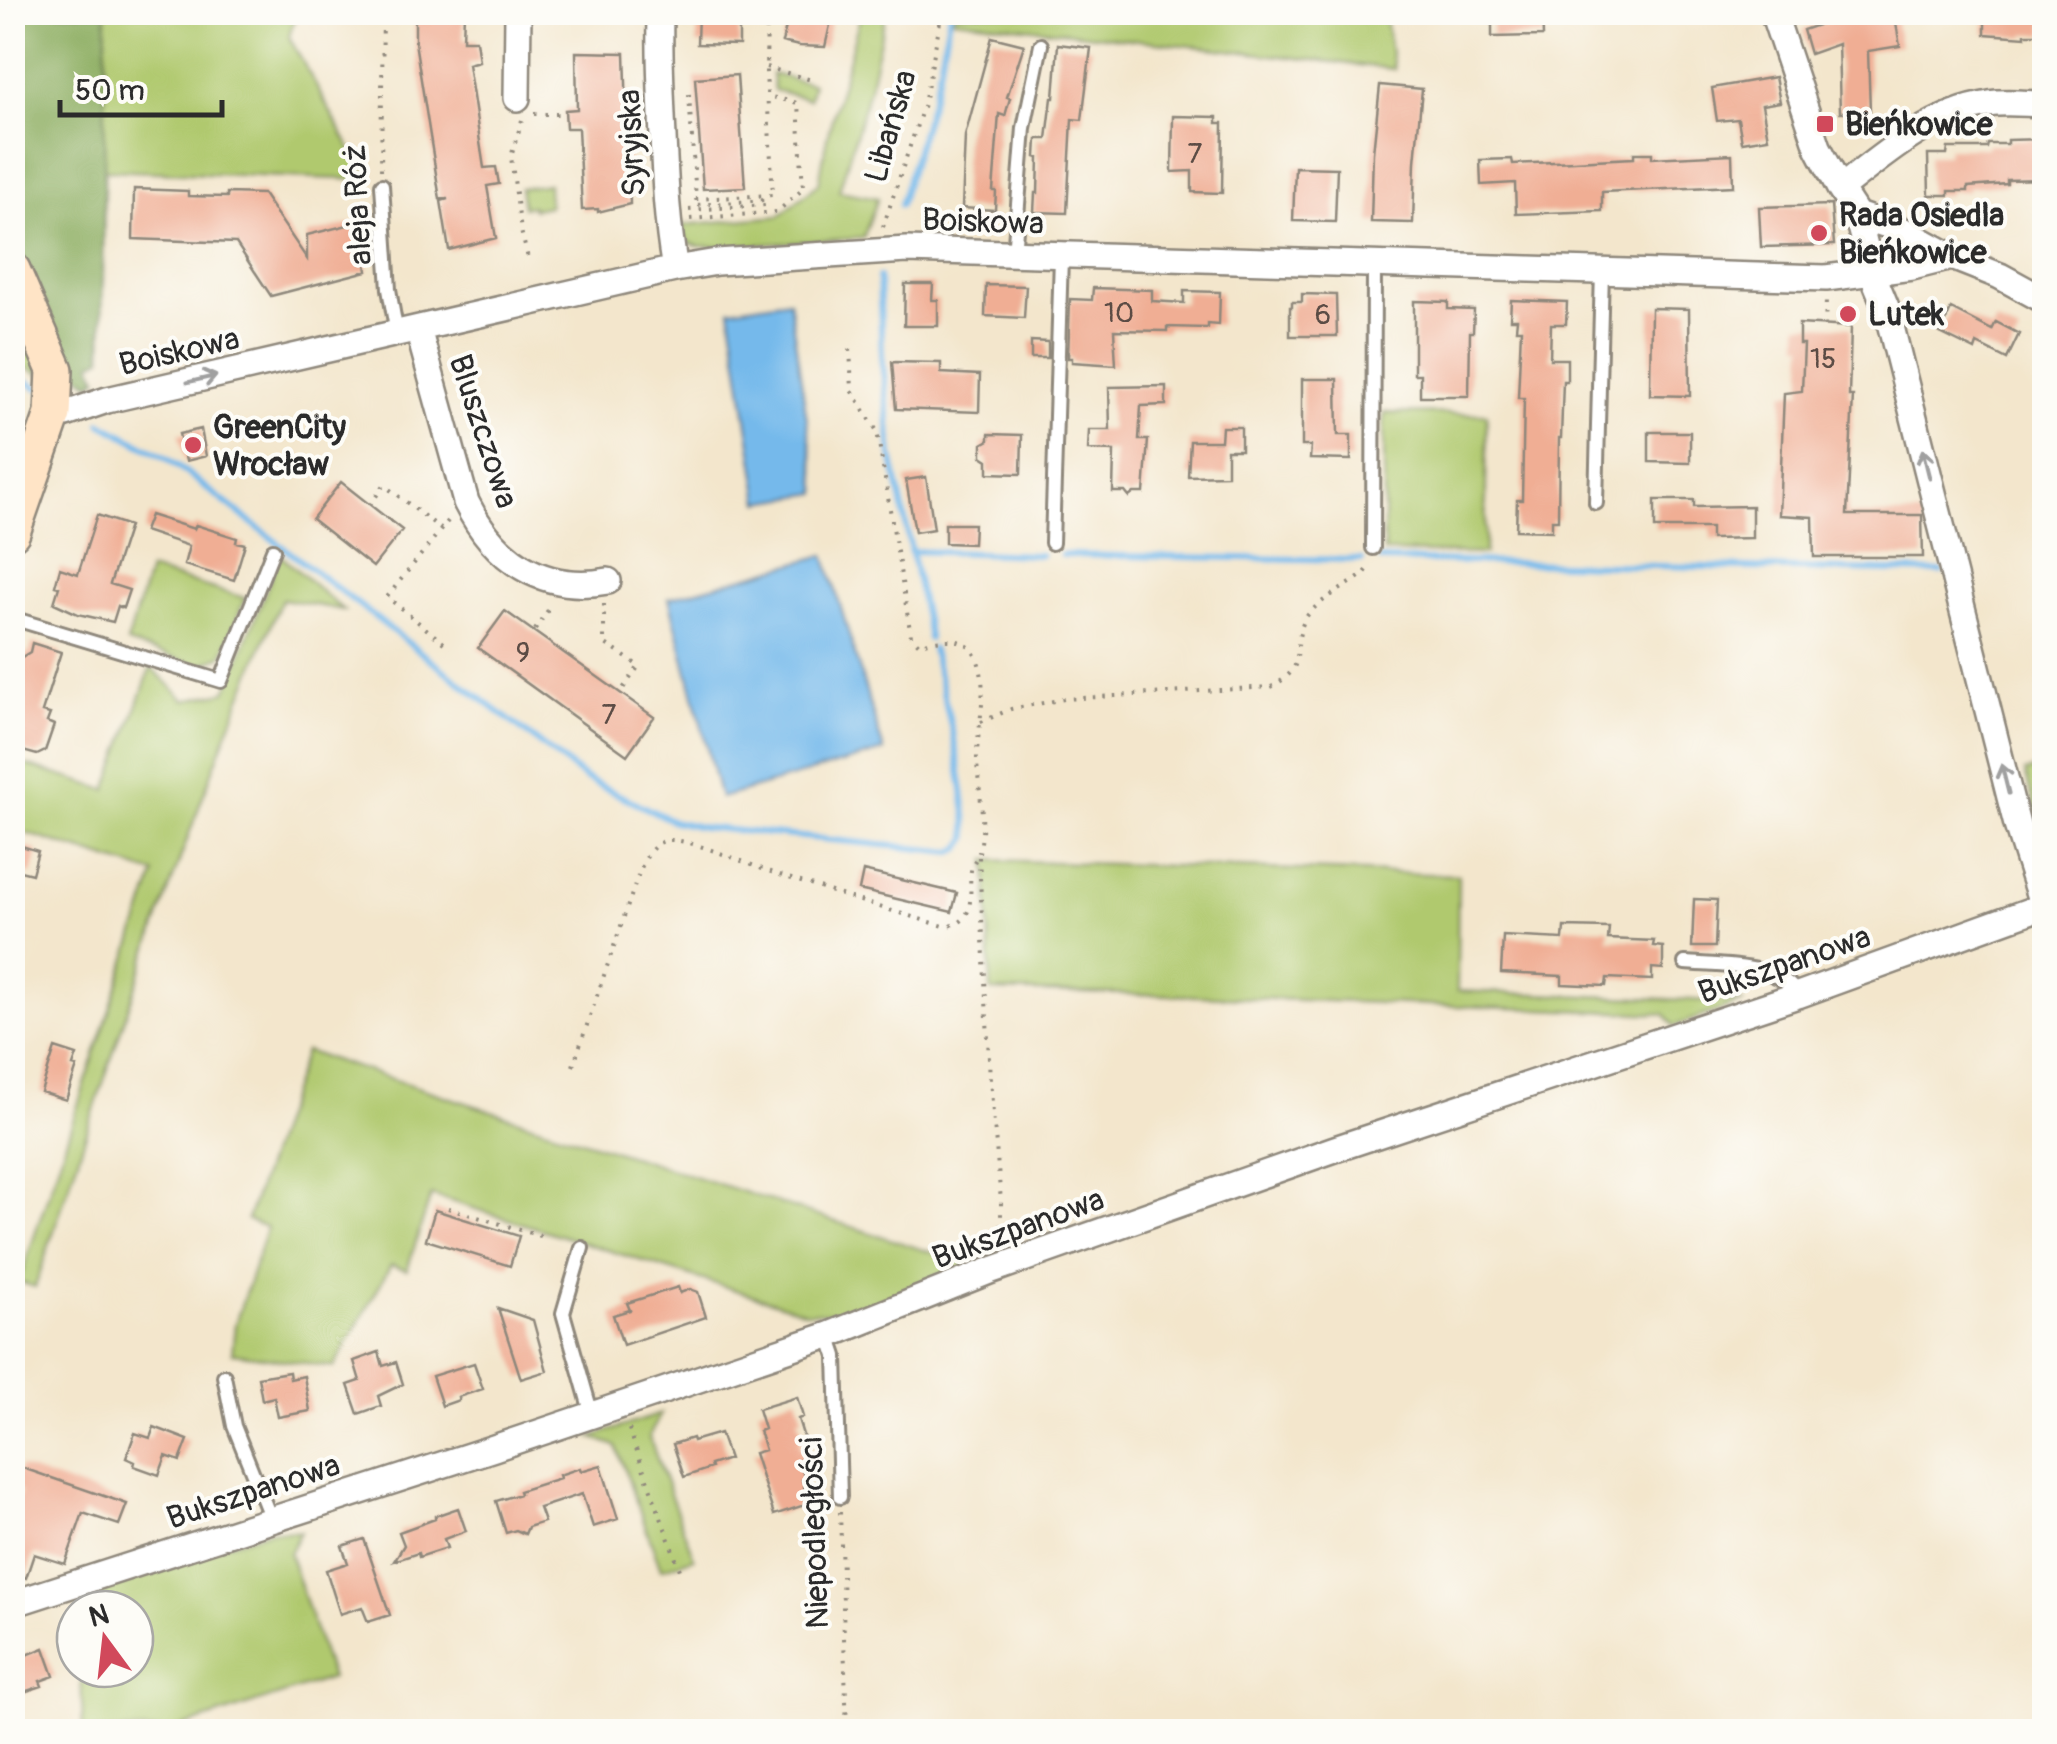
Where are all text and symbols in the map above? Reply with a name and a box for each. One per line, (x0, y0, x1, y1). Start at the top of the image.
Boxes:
scale bar (60, 55, 222, 117)
street label: Libańska (856, 65, 926, 187)
text: 50 m (75, 72, 145, 109)
street label: Syryjska (609, 88, 655, 198)
place label: Bieńkowice (1845, 105, 1994, 145)
marker: Bieńkowice (1814, 113, 1836, 135)
house number: 7 (1188, 137, 1203, 172)
street label: aleja Róż (335, 144, 381, 266)
place label: Rada Osiedla Bieńkowice (1839, 196, 2004, 273)
street label: Boiskowa (921, 200, 1045, 244)
marker: Rada Osiedla Bieńkowice (1808, 222, 1830, 244)
place label: Lutek (1868, 295, 1945, 335)
house number: 10 (1104, 296, 1134, 331)
house number: 6 (1315, 298, 1331, 333)
marker: Lutek (1837, 303, 1859, 325)
street label: Boiskowa (115, 319, 243, 385)
house number: 15 (1810, 342, 1836, 377)
street label: Bluszczowa (439, 349, 527, 513)
one-way arrow (185, 369, 217, 387)
place label: GreenCity Wrocław (213, 408, 346, 485)
marker: GreenCity Wrocław (182, 434, 204, 456)
one-way arrow (1915, 449, 1934, 480)
house number: 9 (516, 636, 530, 671)
house number: 7 (602, 698, 617, 733)
one-way arrow (1995, 764, 2014, 795)
street label: Bukszpanowa (1693, 917, 1876, 1013)
street label: Bukszpanowa (927, 1179, 1110, 1278)
street label: Niepodległości (792, 1436, 838, 1630)
street label: Bukszpanowa (162, 1445, 345, 1539)
north arrow (55, 1589, 155, 1689)
text: N (85, 1597, 113, 1636)

